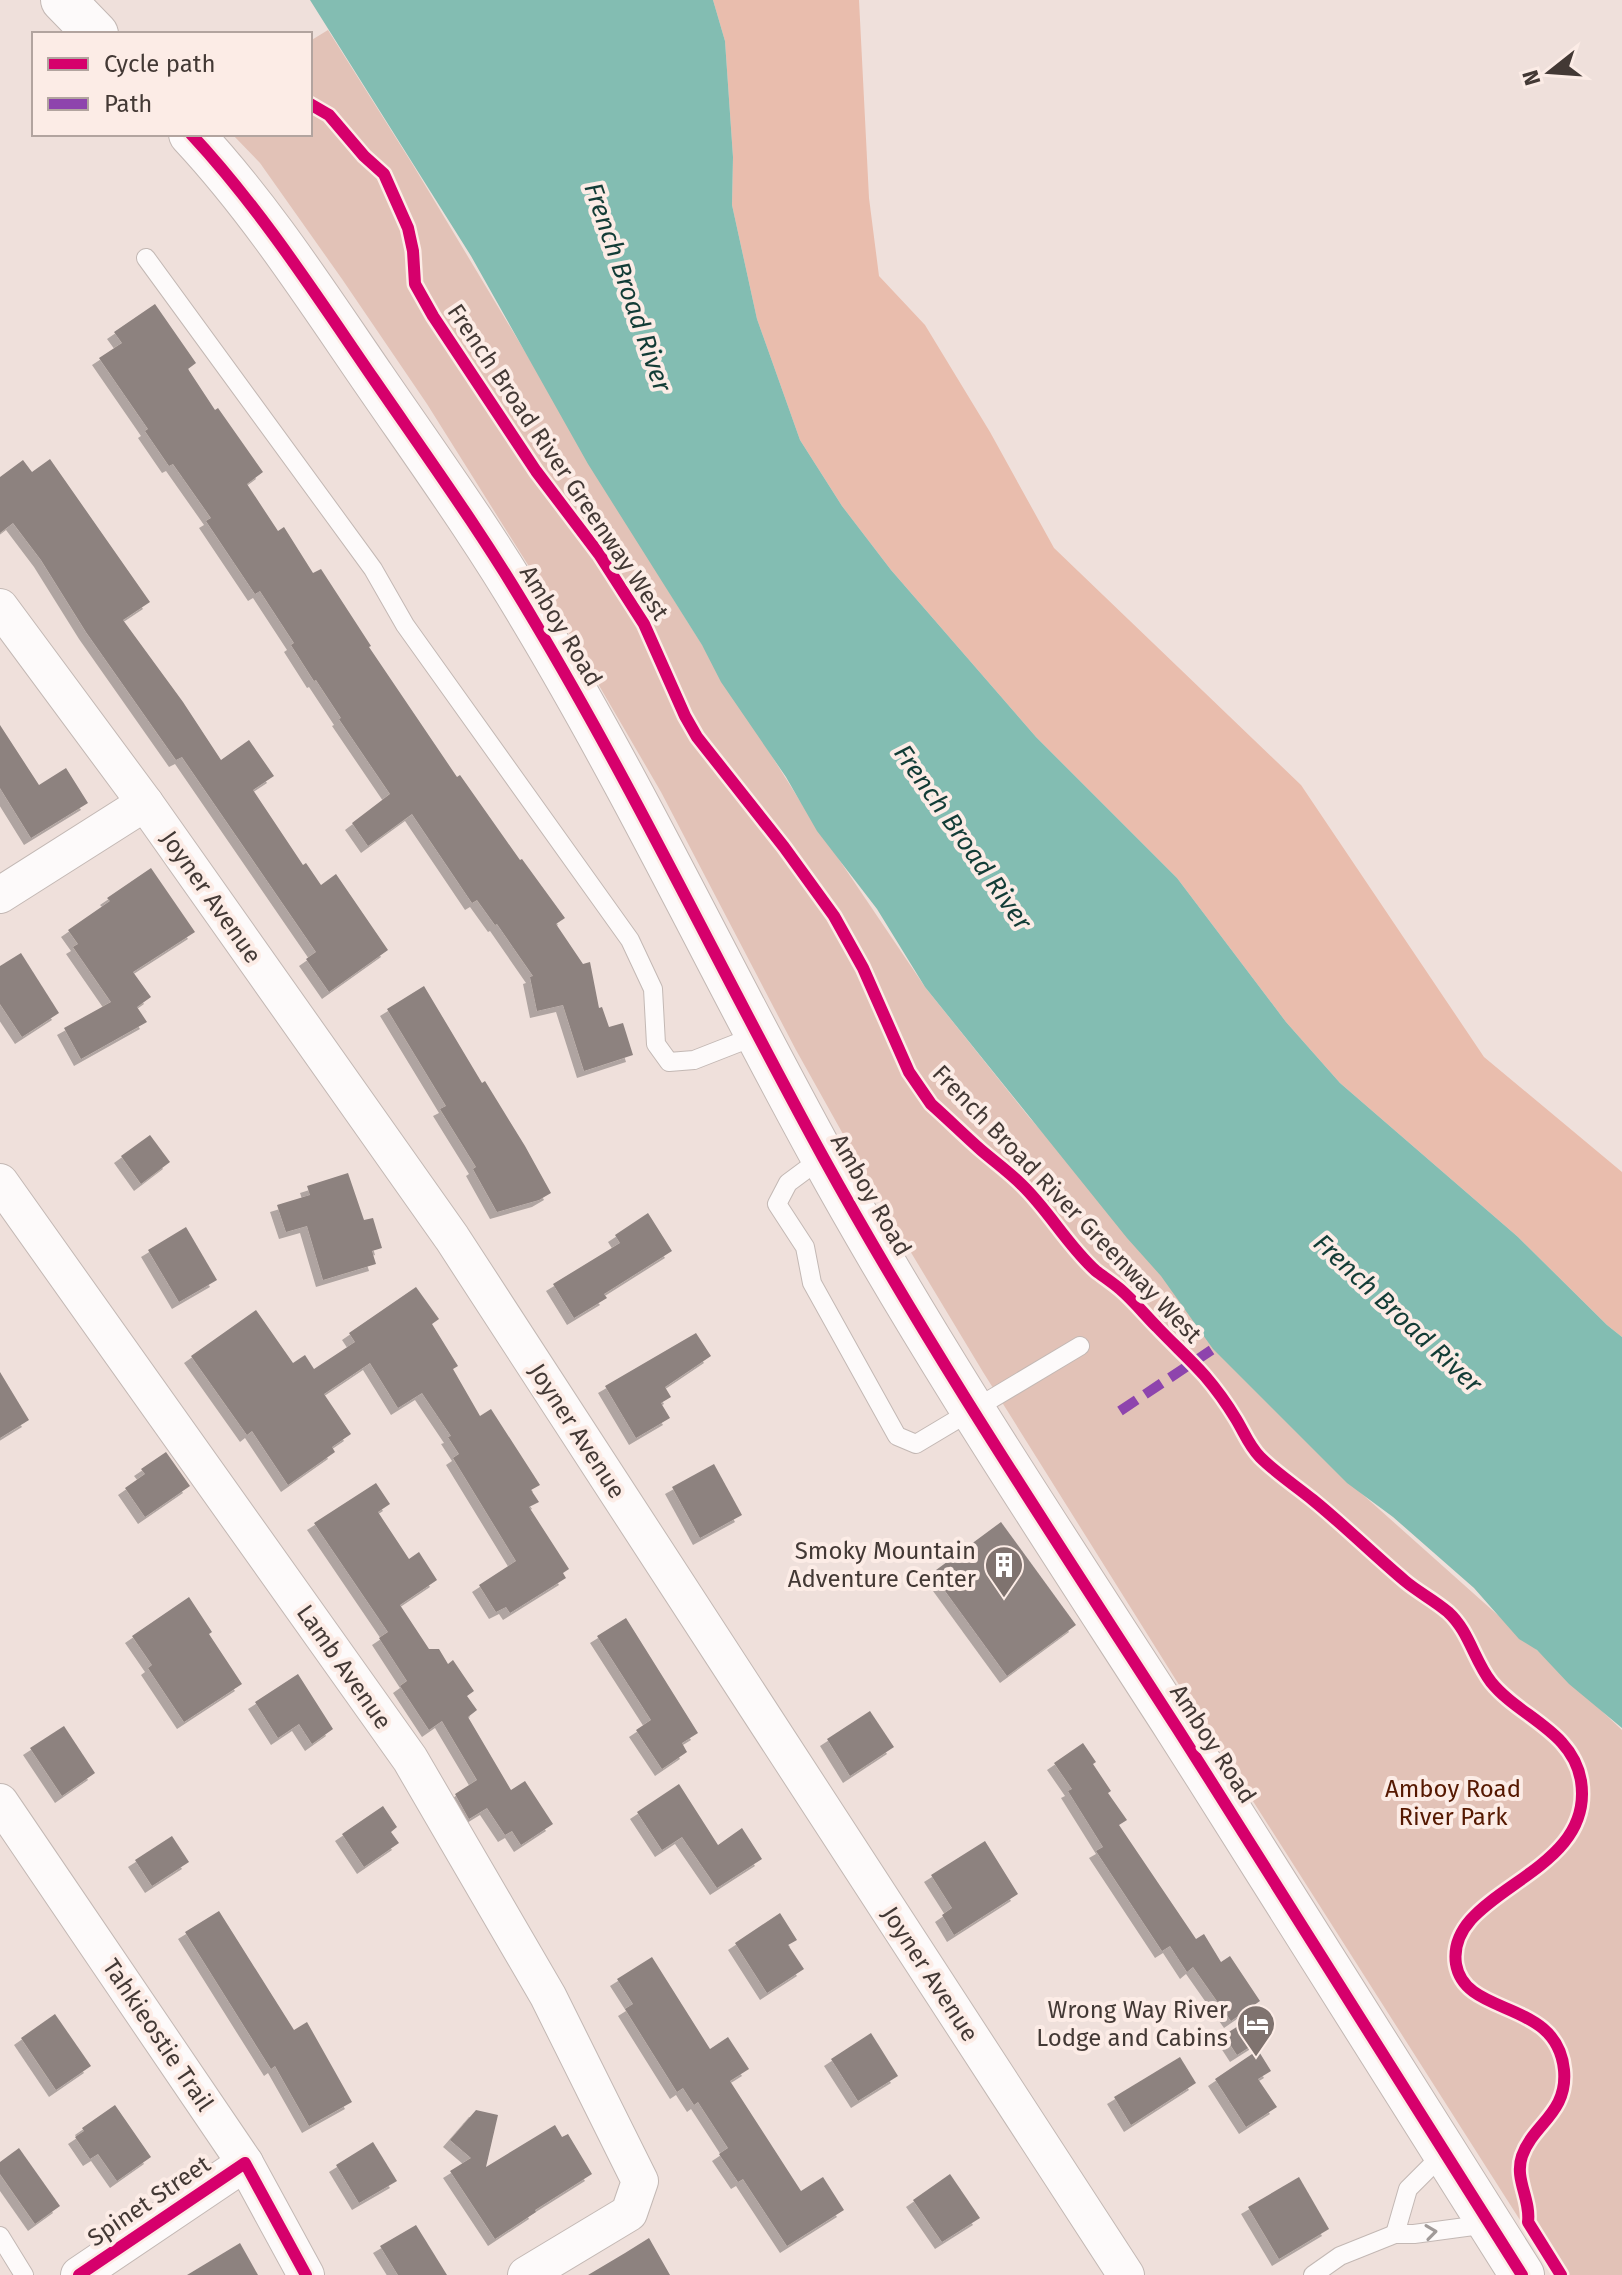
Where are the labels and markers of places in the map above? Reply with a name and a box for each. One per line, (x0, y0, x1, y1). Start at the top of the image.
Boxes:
place label: Smoky Mountain Adventure Center (788, 1537, 977, 1593)
building icon: Smoky Mountain Adventure Center (983, 1544, 1025, 1599)
place label: Wrong Way River Lodge and Cabins (1036, 1996, 1229, 2052)
hotel icon: Wrong Way River Lodge and Cabins (1235, 2003, 1277, 2058)

